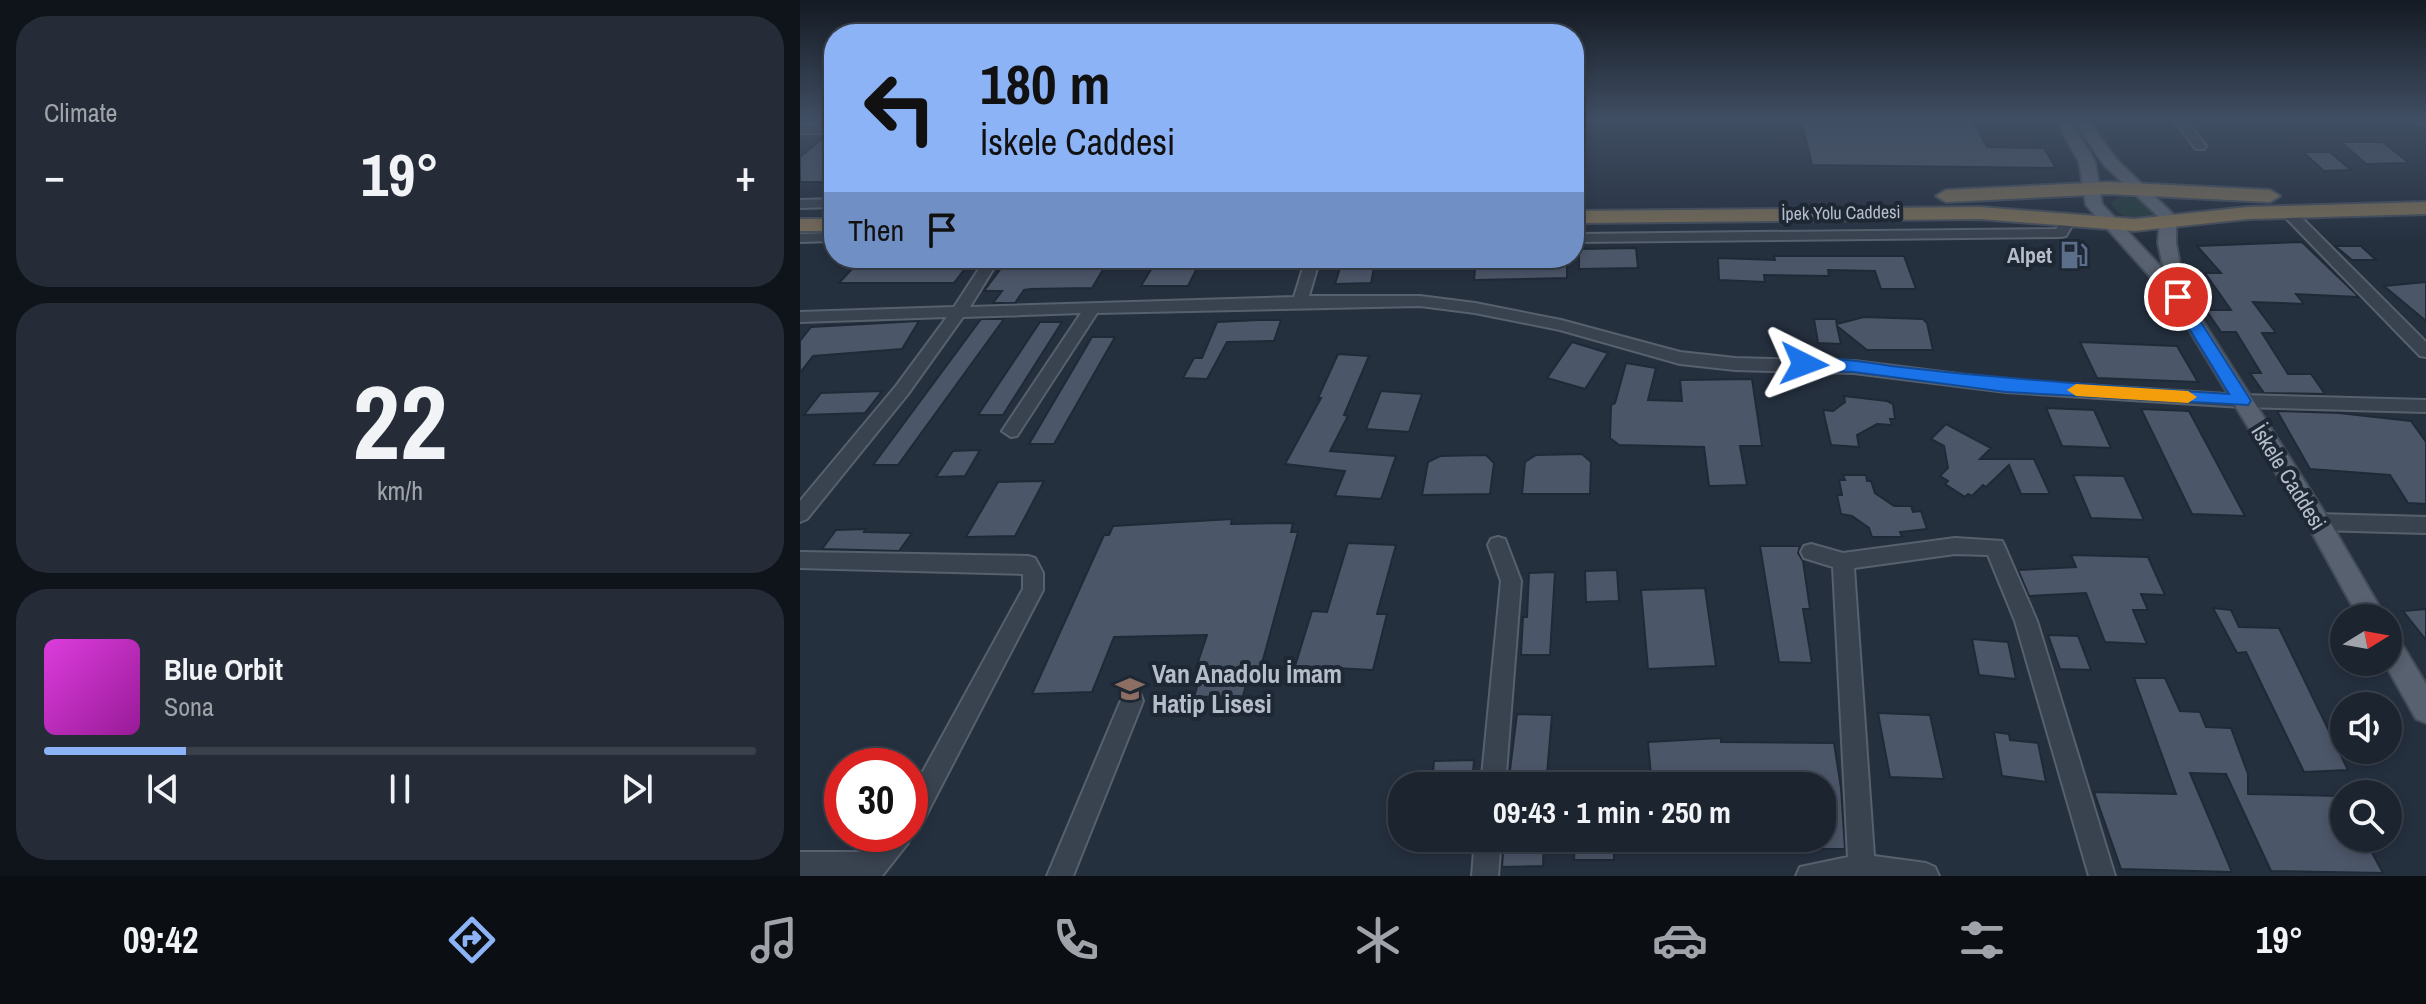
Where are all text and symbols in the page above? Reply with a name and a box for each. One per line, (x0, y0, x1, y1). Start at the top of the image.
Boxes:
text: 180 m (980, 46, 1110, 121)
icon: left (848, 56, 952, 160)
text: Climate (44, 95, 117, 130)
text: İskele Caddesi (980, 118, 1175, 166)
text: 19° (361, 134, 439, 215)
text: − (44, 145, 65, 205)
text: + (735, 145, 756, 205)
street label: İpek Yolu Caddesi (1781, 199, 1901, 226)
icon: arrive (920, 208, 964, 252)
text: Then (848, 210, 904, 250)
place label: Alpet (2007, 240, 2052, 270)
fuel station icon: Alpet (2059, 240, 2089, 270)
pin (2144, 263, 2212, 331)
icon: arrive (2156, 275, 2200, 319)
position arrow (1762, 322, 1846, 406)
text: 22 (353, 351, 447, 491)
street label: İskele Caddesi (2245, 418, 2333, 536)
text: km/h (377, 473, 423, 508)
north arrow (2330, 604, 2402, 676)
map controls (2330, 604, 2402, 852)
text: Blue Orbit (164, 649, 283, 689)
place label: Van Anadolu İmam Hatip Lisesi (1152, 656, 1342, 721)
school or university icon: Van Anadolu İmam Hatip Lisesi (1115, 674, 1145, 704)
text: Sona (164, 689, 214, 724)
button: sound (2330, 692, 2402, 764)
speed limit sign: 30 (824, 748, 928, 852)
icon: previous (141, 767, 185, 811)
icon: pause (378, 767, 422, 811)
icon: next (615, 767, 659, 811)
button: search (2330, 780, 2402, 852)
text: 09:43 · 1 min · 250 m (1493, 792, 1731, 832)
icon: directions (444, 912, 500, 968)
icon: music (746, 912, 802, 968)
icon: phone (1048, 912, 1104, 968)
icon: climate (1350, 912, 1406, 968)
icon: car (1652, 912, 1708, 968)
icon: filters (1954, 912, 2010, 968)
text: 09:42 (123, 916, 198, 964)
text: 19° (2256, 916, 2303, 964)

